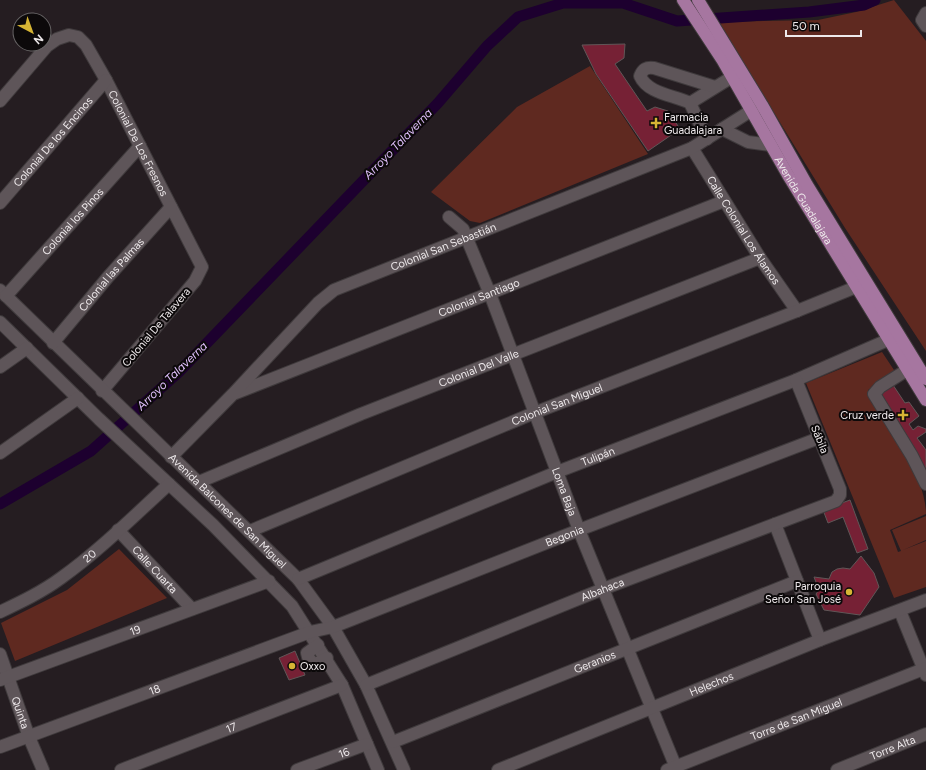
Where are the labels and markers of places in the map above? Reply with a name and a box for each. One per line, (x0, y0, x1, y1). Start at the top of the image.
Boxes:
place label: Farmacia Guadalajara (664, 111, 722, 137)
marker: Farmacia Guadalajara (651, 118, 661, 128)
place label: Cruz verde (840, 409, 894, 422)
marker: Cruz verde (897, 409, 909, 421)
place label: Parroquia Señor San José (765, 580, 841, 606)
marker: Parroquia Señor San José (844, 587, 854, 597)
place label: Oxxo (300, 660, 325, 673)
marker: Oxxo (287, 661, 297, 671)

